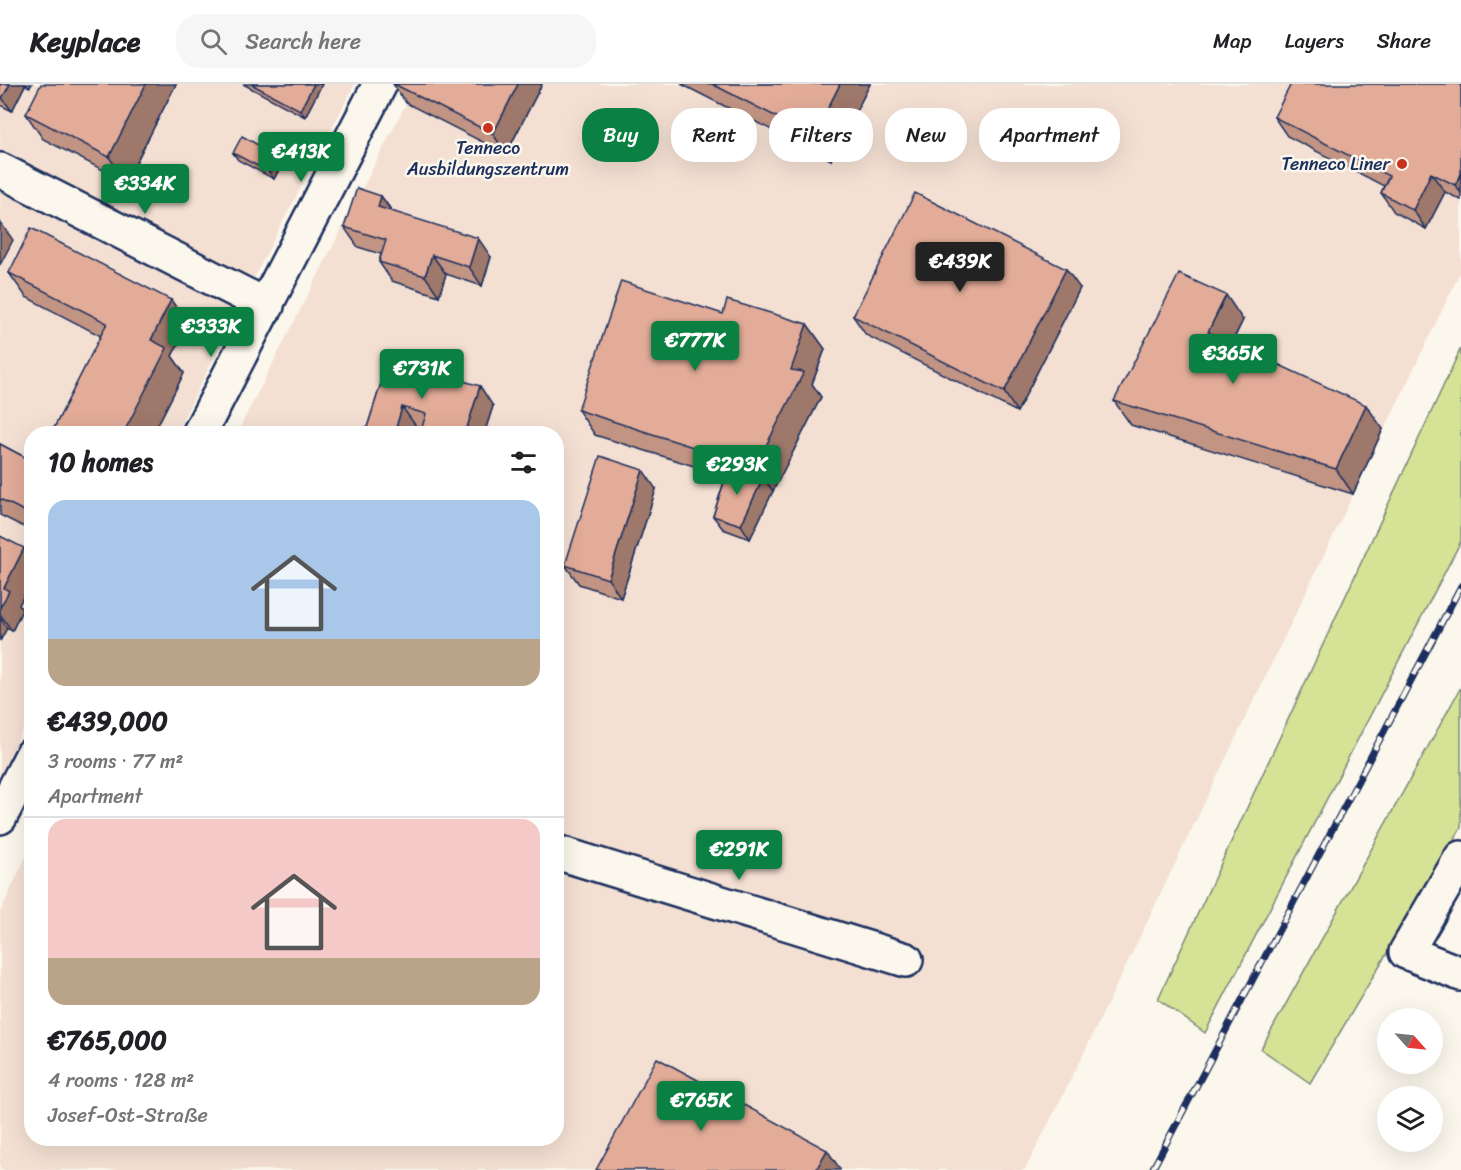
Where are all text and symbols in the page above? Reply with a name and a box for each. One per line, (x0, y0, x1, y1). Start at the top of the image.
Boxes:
search box (176, 14, 596, 68)
text: Keyplace (30, 17, 140, 66)
text: Search here (245, 22, 361, 61)
text: Map (1213, 22, 1252, 60)
text: Layers (1285, 22, 1344, 60)
text: Share (1377, 22, 1431, 60)
icon: search (197, 25, 230, 58)
chip: Buy (582, 108, 659, 162)
chip: Rent (671, 108, 757, 162)
chip: Filters (769, 108, 873, 162)
chip: New (885, 108, 967, 162)
chip: Apartment (979, 108, 1120, 162)
marker: Tenneco Ausbildungszentrum (481, 121, 495, 135)
pin: €413K (259, 132, 343, 183)
place label: Tenneco Ausbildungszentrum (406, 132, 569, 185)
text: €413K (272, 134, 330, 169)
place label: Tenneco Liner (1282, 148, 1392, 180)
marker: Tenneco Liner (1395, 157, 1409, 171)
pin: €334K (103, 164, 187, 215)
text: €334K (115, 166, 175, 201)
pin: €439K (918, 242, 1002, 293)
text: €439K (929, 244, 991, 279)
pin: €333K (169, 307, 253, 358)
text: €333K (182, 309, 240, 344)
pin: €777K (653, 321, 737, 372)
text: €777K (665, 323, 725, 358)
pin: €365K (1191, 334, 1275, 385)
text: €365K (1203, 336, 1263, 371)
pin: €731K (380, 349, 464, 400)
text: €731K (394, 351, 450, 386)
text: 10 homes (48, 439, 153, 485)
pin: €293K (695, 445, 779, 496)
icon: filters (507, 446, 540, 479)
text: €293K (707, 447, 767, 482)
icon: home (240, 539, 348, 647)
text: €439,000 (48, 698, 168, 744)
text: 3 rooms · 77 m² (48, 744, 183, 779)
text: Apartment (48, 779, 142, 814)
pin: €291K (697, 830, 781, 881)
text: €291K (710, 832, 768, 867)
icon: home (240, 858, 348, 966)
north arrow (1377, 1008, 1443, 1074)
map controls (1377, 1008, 1443, 1152)
text: €765,000 (48, 1017, 167, 1063)
text: 4 rooms · 128 m² (48, 1063, 194, 1098)
pin: €765K (659, 1081, 743, 1132)
text: €765K (671, 1083, 731, 1118)
button: layers (1377, 1086, 1443, 1152)
text: Josef-Ost-Straße (48, 1098, 208, 1133)

